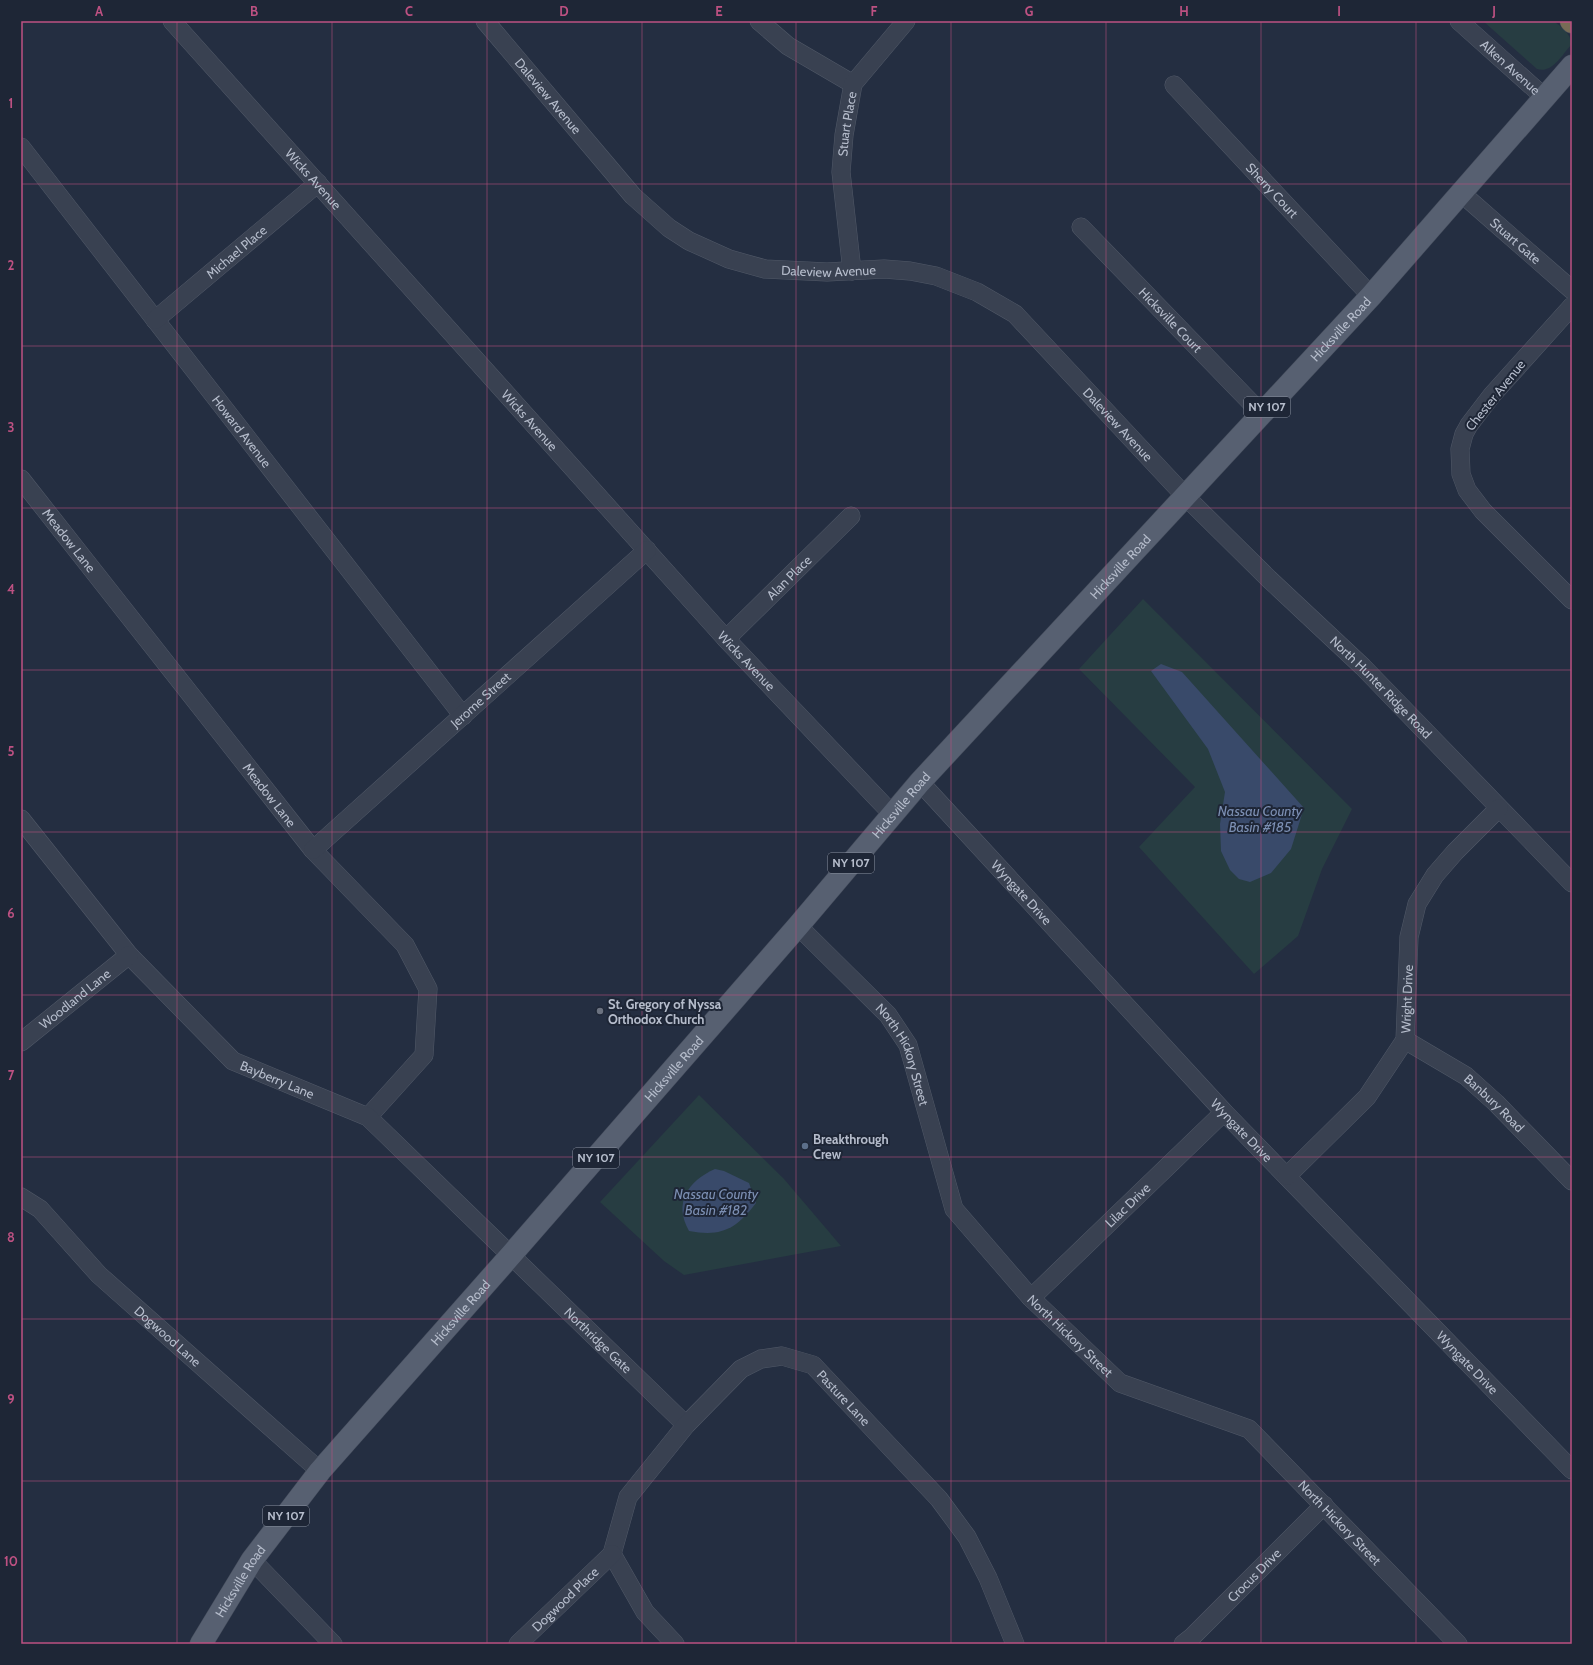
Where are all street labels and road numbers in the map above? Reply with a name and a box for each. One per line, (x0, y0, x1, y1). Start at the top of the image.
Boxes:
street label: Alken Avenue (1477, 36, 1544, 98)
street label: Daleview Avenue (512, 55, 585, 137)
street label: Stuart Place (834, 90, 860, 157)
street label: Wicks Avenue (282, 145, 345, 213)
street label: Sherry Court (1243, 159, 1302, 221)
street label: Stuart Gate (1487, 214, 1545, 267)
street label: Michael Place (203, 222, 270, 282)
street label: Daleview Avenue (781, 261, 877, 280)
street label: Hicksville Court (1136, 284, 1206, 356)
street label: Hicksville Road (1307, 293, 1374, 364)
street label: Chester Avenue (1462, 356, 1529, 434)
street label: Daleview Avenue (1080, 384, 1156, 465)
street label: Wicks Avenue (498, 386, 561, 454)
street label: Howard Avenue (209, 392, 275, 471)
road number: NY 107 (1244, 397, 1290, 417)
street label: Meadow Lane (39, 505, 99, 576)
street label: Hicksville Road (1086, 531, 1154, 602)
street label: Alan Place (763, 551, 815, 603)
street label: Wicks Avenue (715, 628, 779, 694)
street label: North Hunter Ridge Road (1327, 633, 1435, 741)
street label: Jerome Street (446, 668, 514, 731)
street label: Meadow Lane (240, 760, 300, 830)
street label: Hicksville Road (868, 768, 933, 841)
road number: NY 107 (828, 853, 874, 873)
street label: Wyngate Drive (988, 857, 1055, 928)
street label: Wright Drive (1397, 964, 1416, 1034)
street label: Woodland Lane (36, 965, 114, 1032)
street label: North Hickory Street (873, 1000, 933, 1108)
street label: Hicksville Road (641, 1032, 707, 1105)
street label: Bayberry Lane (238, 1057, 317, 1102)
street label: Banbury Road (1461, 1070, 1528, 1135)
street label: Wyngate Drive (1208, 1095, 1276, 1165)
road number: NY 107 (573, 1148, 619, 1168)
street label: Lilac Drive (1102, 1179, 1154, 1230)
street label: Hicksville Road (427, 1276, 493, 1348)
street label: North Hickory Street (1024, 1291, 1117, 1380)
street label: Dogwood Lane (131, 1302, 205, 1370)
street label: Northridge Gate (561, 1304, 636, 1377)
street label: Wyngate Drive (1433, 1328, 1502, 1398)
street label: Pasture Lane (814, 1367, 874, 1429)
street label: North Hickory Street (1295, 1477, 1385, 1569)
road number: NY 107 (263, 1506, 309, 1526)
street label: Hicksville Road (211, 1542, 269, 1620)
street label: Crocus Drive (1224, 1545, 1284, 1605)
street label: Dogwood Place (528, 1563, 602, 1635)

